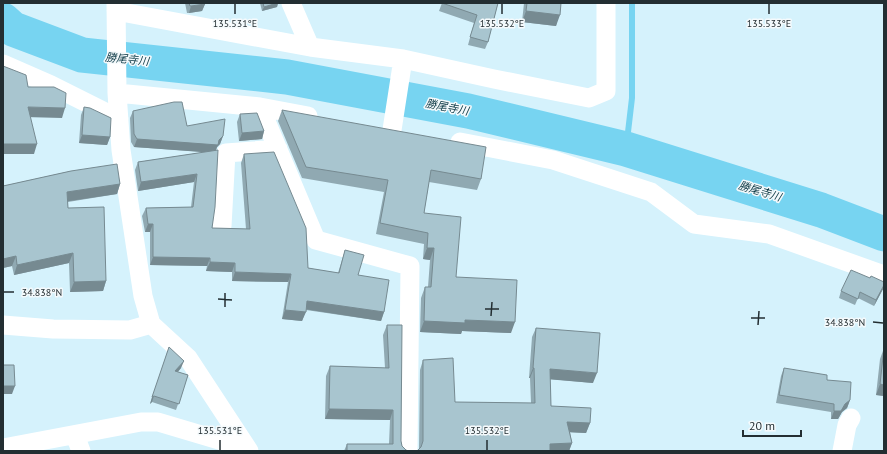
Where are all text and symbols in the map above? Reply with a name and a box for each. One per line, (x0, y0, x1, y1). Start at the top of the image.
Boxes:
text: 135.531°E (213, 17, 257, 30)
text: 135.532°E (480, 17, 524, 30)
text: 135.533°E (747, 17, 791, 30)
water label: 勝尾寺川 (104, 50, 151, 68)
water label: 勝尾寺川 (424, 96, 471, 118)
water label: 勝尾寺川 (737, 178, 784, 204)
text: 34.838°N (22, 286, 62, 299)
text: 34.838°N (825, 316, 865, 329)
scale bar (743, 412, 801, 438)
text: 20 m (749, 418, 775, 433)
text: 135.531°E (198, 424, 242, 437)
text: 135.532°E (465, 424, 509, 437)

